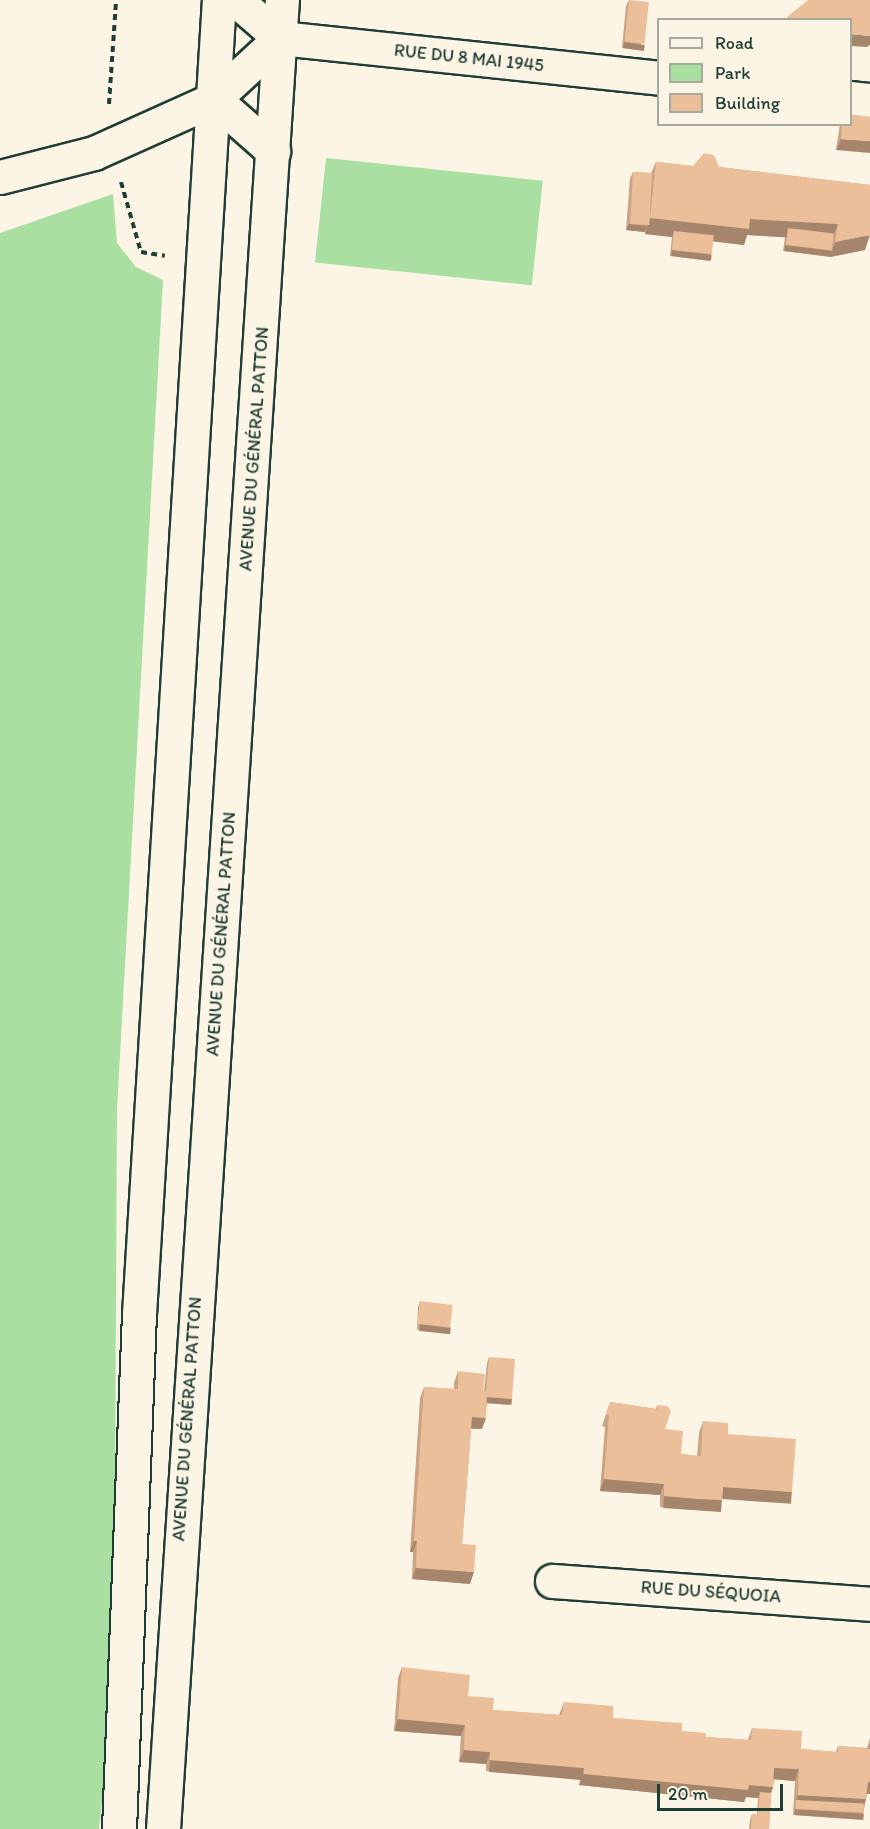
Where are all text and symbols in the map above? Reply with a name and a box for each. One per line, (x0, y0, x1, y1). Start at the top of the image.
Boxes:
legend (657, 18, 852, 126)
text: Road (715, 32, 754, 54)
street label: RUE DU 8 MAI 1945 (393, 39, 545, 77)
text: Park (715, 62, 750, 84)
text: Building (715, 92, 780, 114)
street label: AVENUE DU GÉNÉRAL PATTON (235, 326, 273, 572)
street label: AVENUE DU GÉNÉRAL PATTON (202, 811, 240, 1057)
street label: AVENUE DU GÉNÉRAL PATTON (168, 1296, 206, 1542)
street label: RUE DU SÉQUOIA (640, 1576, 782, 1608)
scale bar (660, 1772, 786, 1810)
text: 20 m (668, 1783, 708, 1805)

